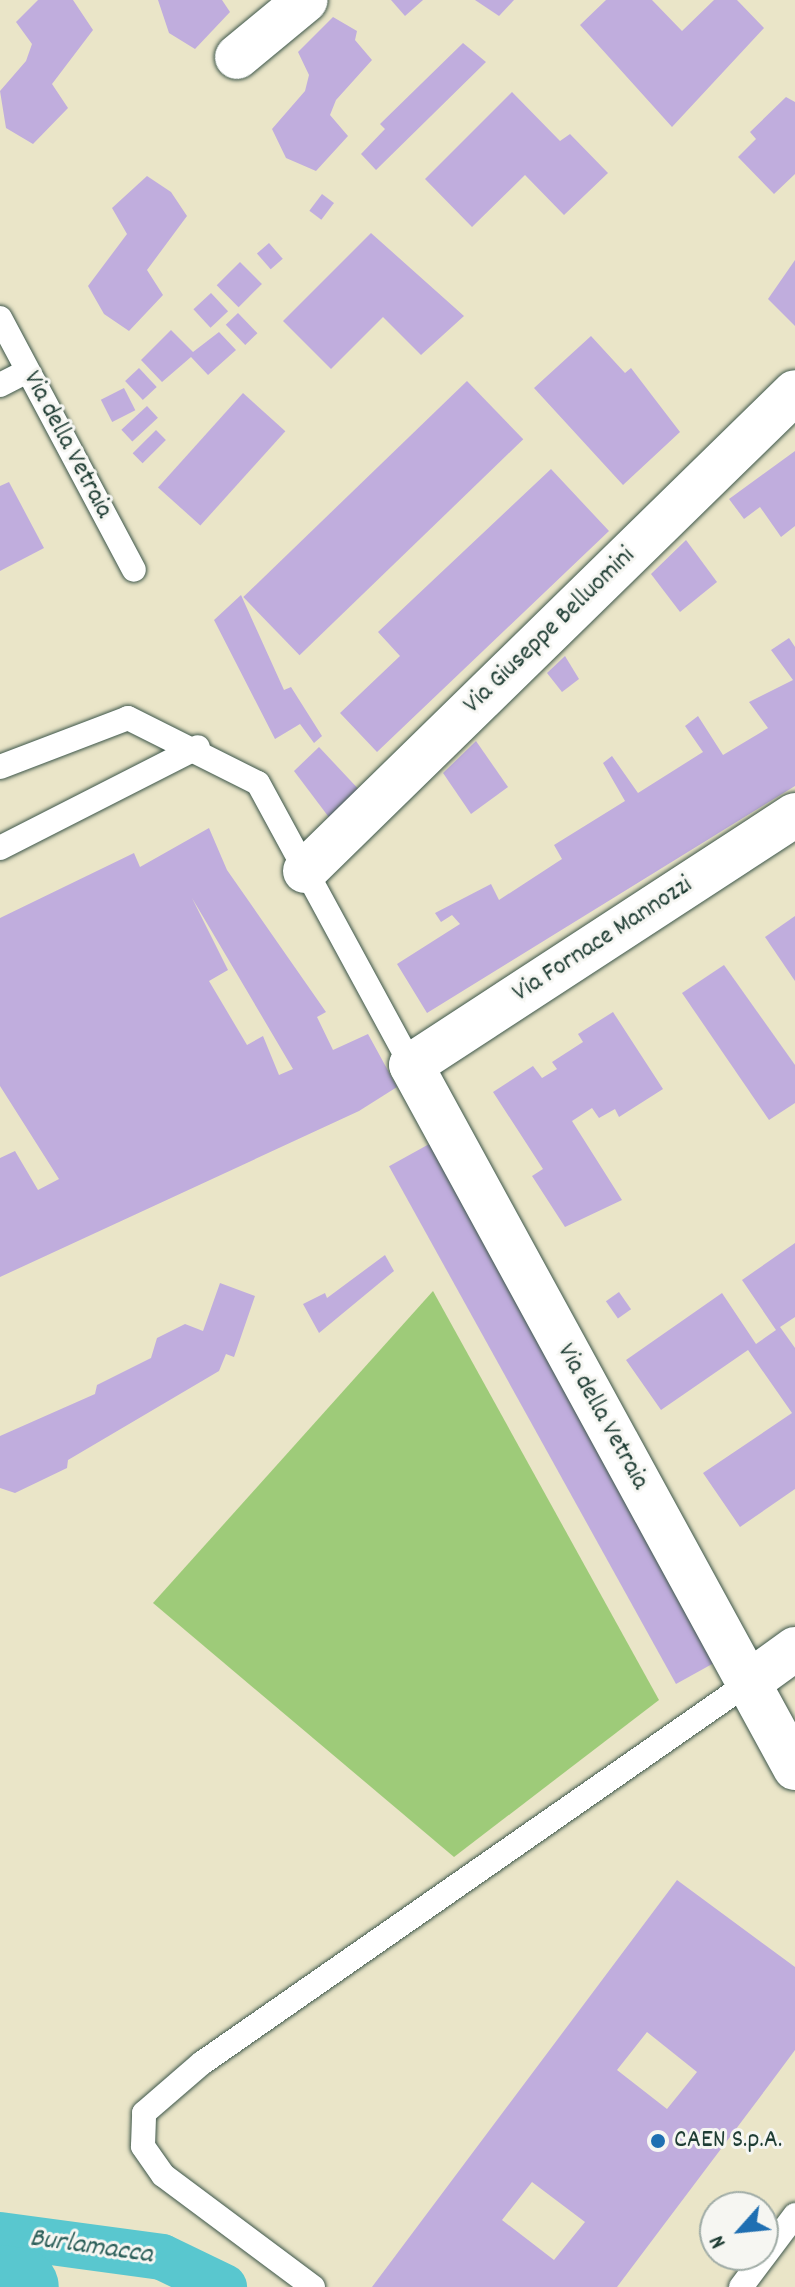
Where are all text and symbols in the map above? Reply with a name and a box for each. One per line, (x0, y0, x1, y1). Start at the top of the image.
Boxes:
street label: Via della Vetraia (15, 366, 119, 524)
street label: Via Giuseppe Belluomini (458, 541, 642, 721)
street label: Via Fornace Mannozzi (507, 870, 699, 1010)
street label: Via della Vetraia (549, 1339, 655, 1495)
place label: CAEN S.p.A. (674, 2125, 782, 2157)
marker: CAEN S.p.A. (649, 2132, 667, 2150)
north arrow (699, 2191, 779, 2271)
water label: Burlamacca (27, 2223, 155, 2273)
text: N (703, 2229, 735, 2253)

